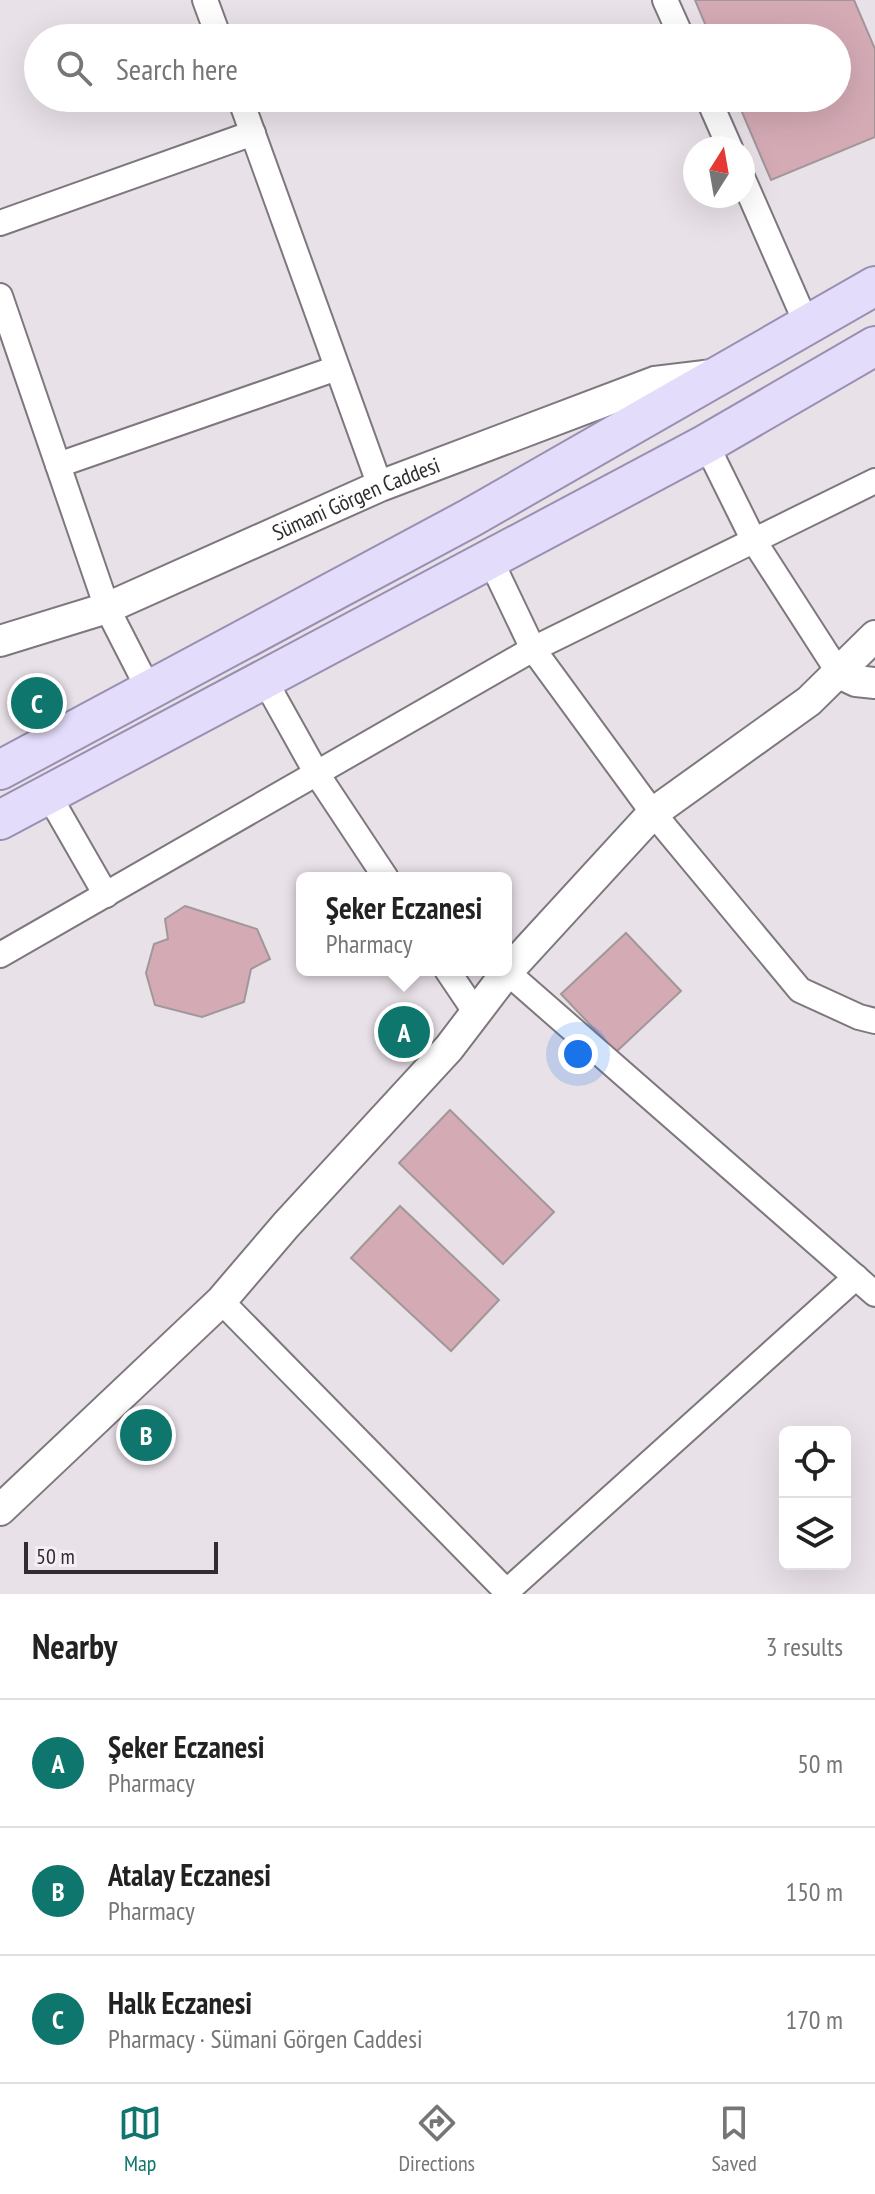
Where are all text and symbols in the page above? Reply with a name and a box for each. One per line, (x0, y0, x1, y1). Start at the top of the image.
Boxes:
search box (24, 24, 851, 112)
icon: search (52, 46, 96, 90)
text: Search here (116, 49, 238, 88)
north arrow (683, 136, 755, 208)
street label: Sümani Görgen Caddesi (268, 451, 444, 546)
pin: C (11, 673, 63, 733)
popup (296, 872, 512, 976)
text: Şeker Eczanesi (326, 888, 482, 927)
text: Pharmacy (326, 927, 413, 960)
pin: A (378, 1002, 430, 1062)
your location (558, 1034, 598, 1074)
pin: B (120, 1405, 172, 1465)
map controls (779, 1426, 851, 1570)
button: locate (779, 1426, 851, 1498)
button: layers (779, 1498, 851, 1570)
scale bar (24, 1538, 218, 1574)
text: 50 m (36, 1542, 75, 1570)
text: Nearby (32, 1624, 117, 1668)
text: 3 results (766, 1630, 843, 1663)
text: Şeker Eczanesi (108, 1727, 264, 1766)
text: A (51, 1747, 65, 1780)
text: 50 m (797, 1747, 843, 1780)
text: Pharmacy (108, 1766, 195, 1799)
text: Atalay Eczanesi (108, 1855, 271, 1894)
text: B (52, 1875, 64, 1908)
text: 150 m (785, 1875, 843, 1908)
text: Pharmacy (108, 1894, 195, 1927)
text: Halk Eczanesi (108, 1983, 252, 2022)
text: C (52, 2003, 64, 2036)
text: 170 m (785, 2003, 843, 2036)
text: Pharmacy · Sümani Görgen Caddesi (108, 2022, 423, 2055)
tab: Map (118, 2101, 162, 2177)
tab: Directions (399, 2101, 475, 2177)
tab: Saved (711, 2101, 757, 2177)

